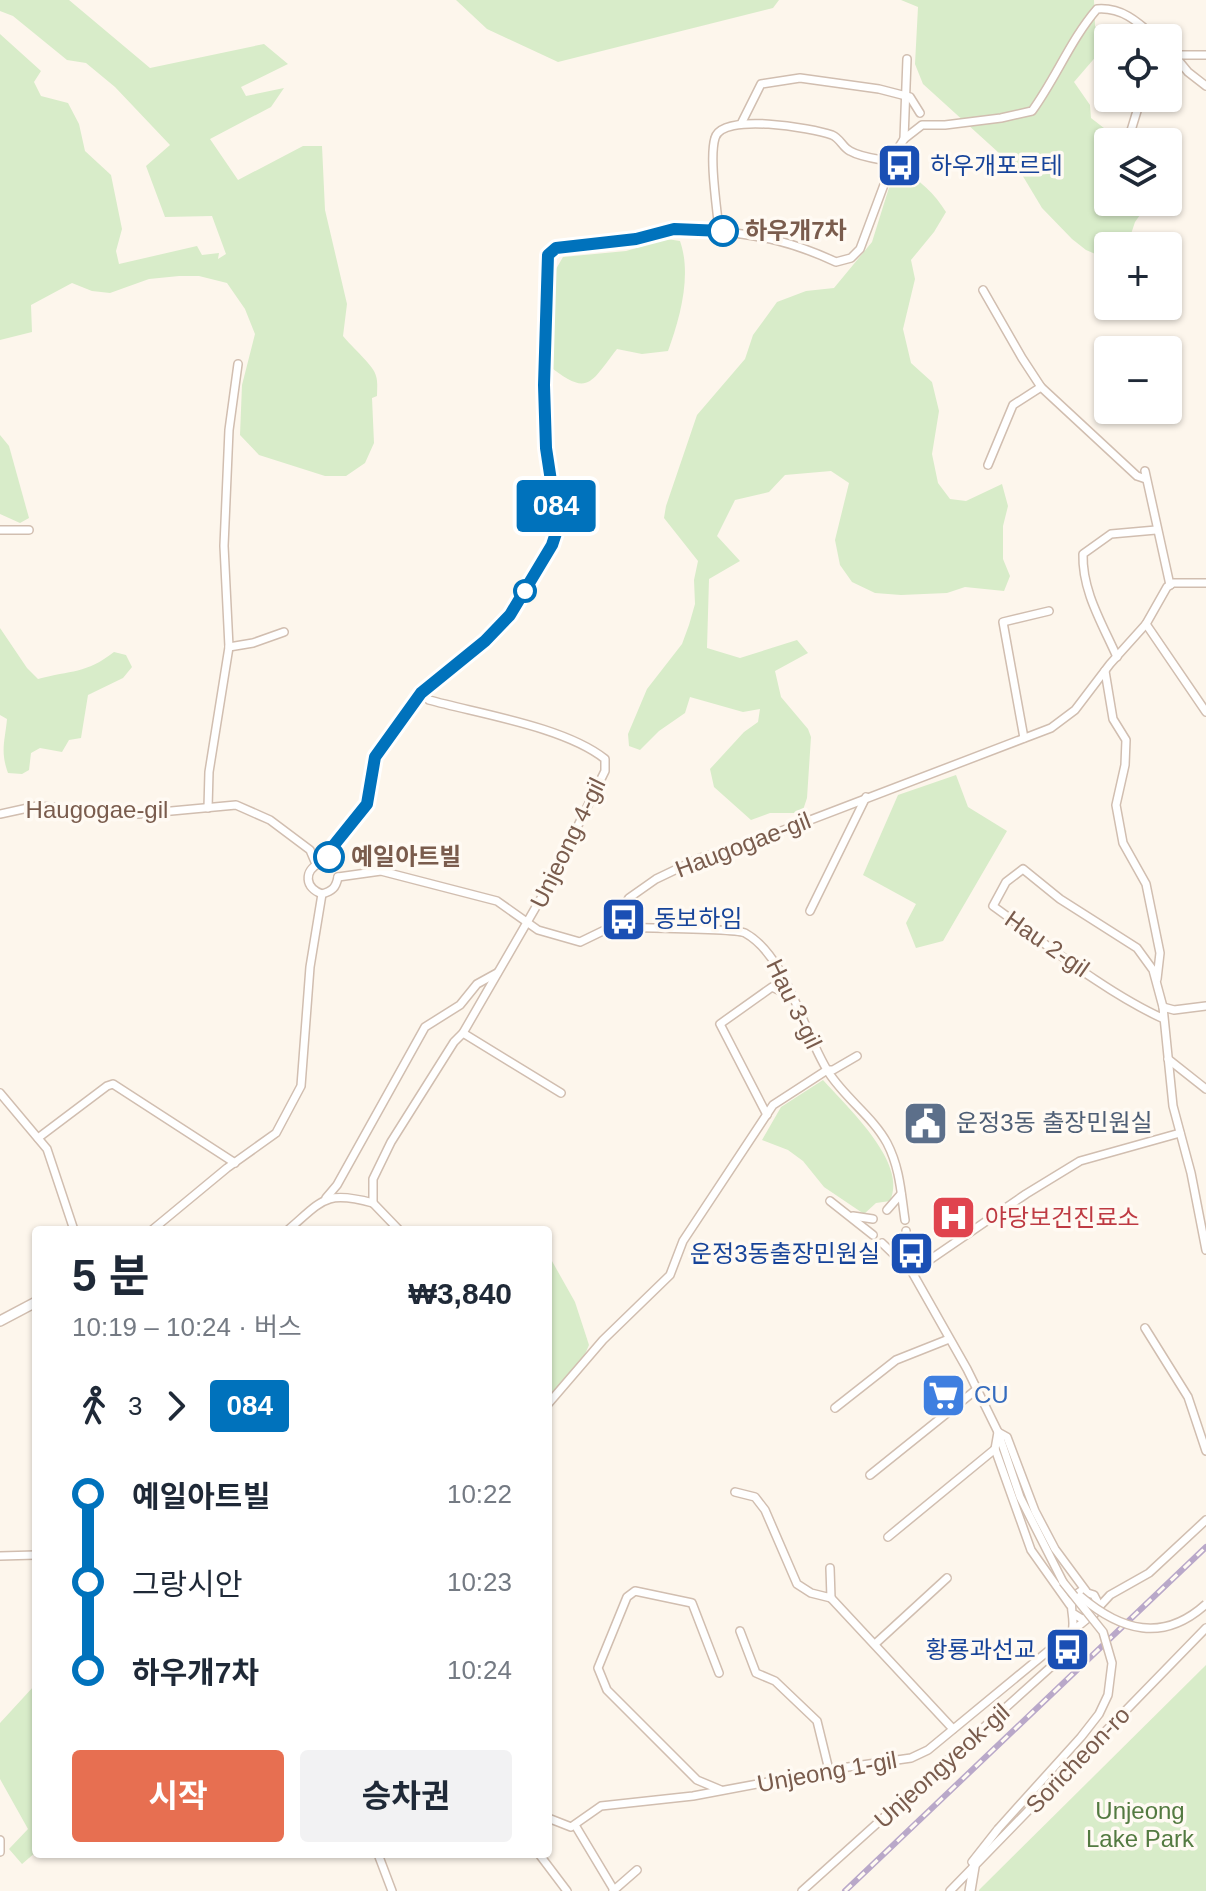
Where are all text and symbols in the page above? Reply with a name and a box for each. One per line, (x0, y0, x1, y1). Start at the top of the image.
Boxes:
map controls (1094, 24, 1182, 424)
button: locate (1094, 24, 1182, 112)
button: layers (1094, 128, 1182, 216)
bus stop icon: 하우개포르테 (875, 142, 923, 190)
place label: 하우개포르테 (930, 152, 1062, 179)
marker: 하우개7차 (708, 216, 738, 246)
place label: 하우개7차 (745, 217, 847, 244)
button: + (1094, 232, 1182, 320)
button: − (1094, 336, 1182, 424)
line badge: 084 (510, 480, 602, 532)
text: 084 (533, 490, 579, 521)
unlabelled marker (514, 580, 536, 602)
street label: Unjeong 4-gil (524, 773, 611, 912)
street label: Haugogae-gil (26, 796, 168, 823)
street label: Haugogae-gil (671, 806, 814, 883)
marker: 예일아트빌 (314, 842, 344, 872)
place label: 예일아트빌 (351, 843, 461, 870)
bus stop icon: 동보하임 (599, 895, 647, 943)
place label: 동보하임 (654, 905, 742, 932)
street label: Hau 2-gil (1000, 905, 1094, 982)
street label: Hau 3-gil (761, 955, 828, 1053)
public building icon: 운정3동 출장민원실 (901, 1099, 949, 1147)
place label: 운정3동 출장민원실 (956, 1109, 1153, 1136)
hospital icon: 야당보건진료소 (930, 1194, 978, 1242)
place label: 야당보건진료소 (985, 1204, 1140, 1231)
bus stop icon: 운정3동출장민원실 (887, 1230, 935, 1278)
place label: 운정3동출장민원실 (690, 1240, 880, 1267)
text: 5 분 (72, 1251, 149, 1300)
text: ₩3,840 (409, 1277, 512, 1310)
text: 10:19 – 10:24 · 버스 (72, 1312, 302, 1342)
supermarket icon: CU (919, 1371, 967, 1419)
place label: CU (974, 1381, 1009, 1408)
icon: walk (72, 1384, 116, 1428)
icon: forward (154, 1384, 198, 1428)
text: 084 (226, 1390, 273, 1421)
text: 3 (128, 1391, 142, 1421)
text: 10:22 (447, 1479, 512, 1509)
text: 예일아트빌 (132, 1480, 270, 1513)
text: 10:23 (447, 1567, 512, 1597)
text: 그랑시안 (132, 1568, 242, 1601)
bus stop icon: 황룡과선교 (1043, 1626, 1091, 1674)
place label: 황룡과선교 (926, 1636, 1036, 1663)
text: 10:24 (447, 1655, 512, 1685)
text: 하우개7차 (132, 1656, 259, 1689)
street label: Unjeongyeok-gil (869, 1698, 1015, 1833)
street label: Soricheon-ro (1020, 1701, 1135, 1818)
street label: Unjeong 1-gil (755, 1746, 899, 1797)
button: 시작 (72, 1750, 284, 1842)
button: 승차권 (300, 1750, 512, 1842)
park label: Unjeong Lake Park (1086, 1797, 1195, 1852)

